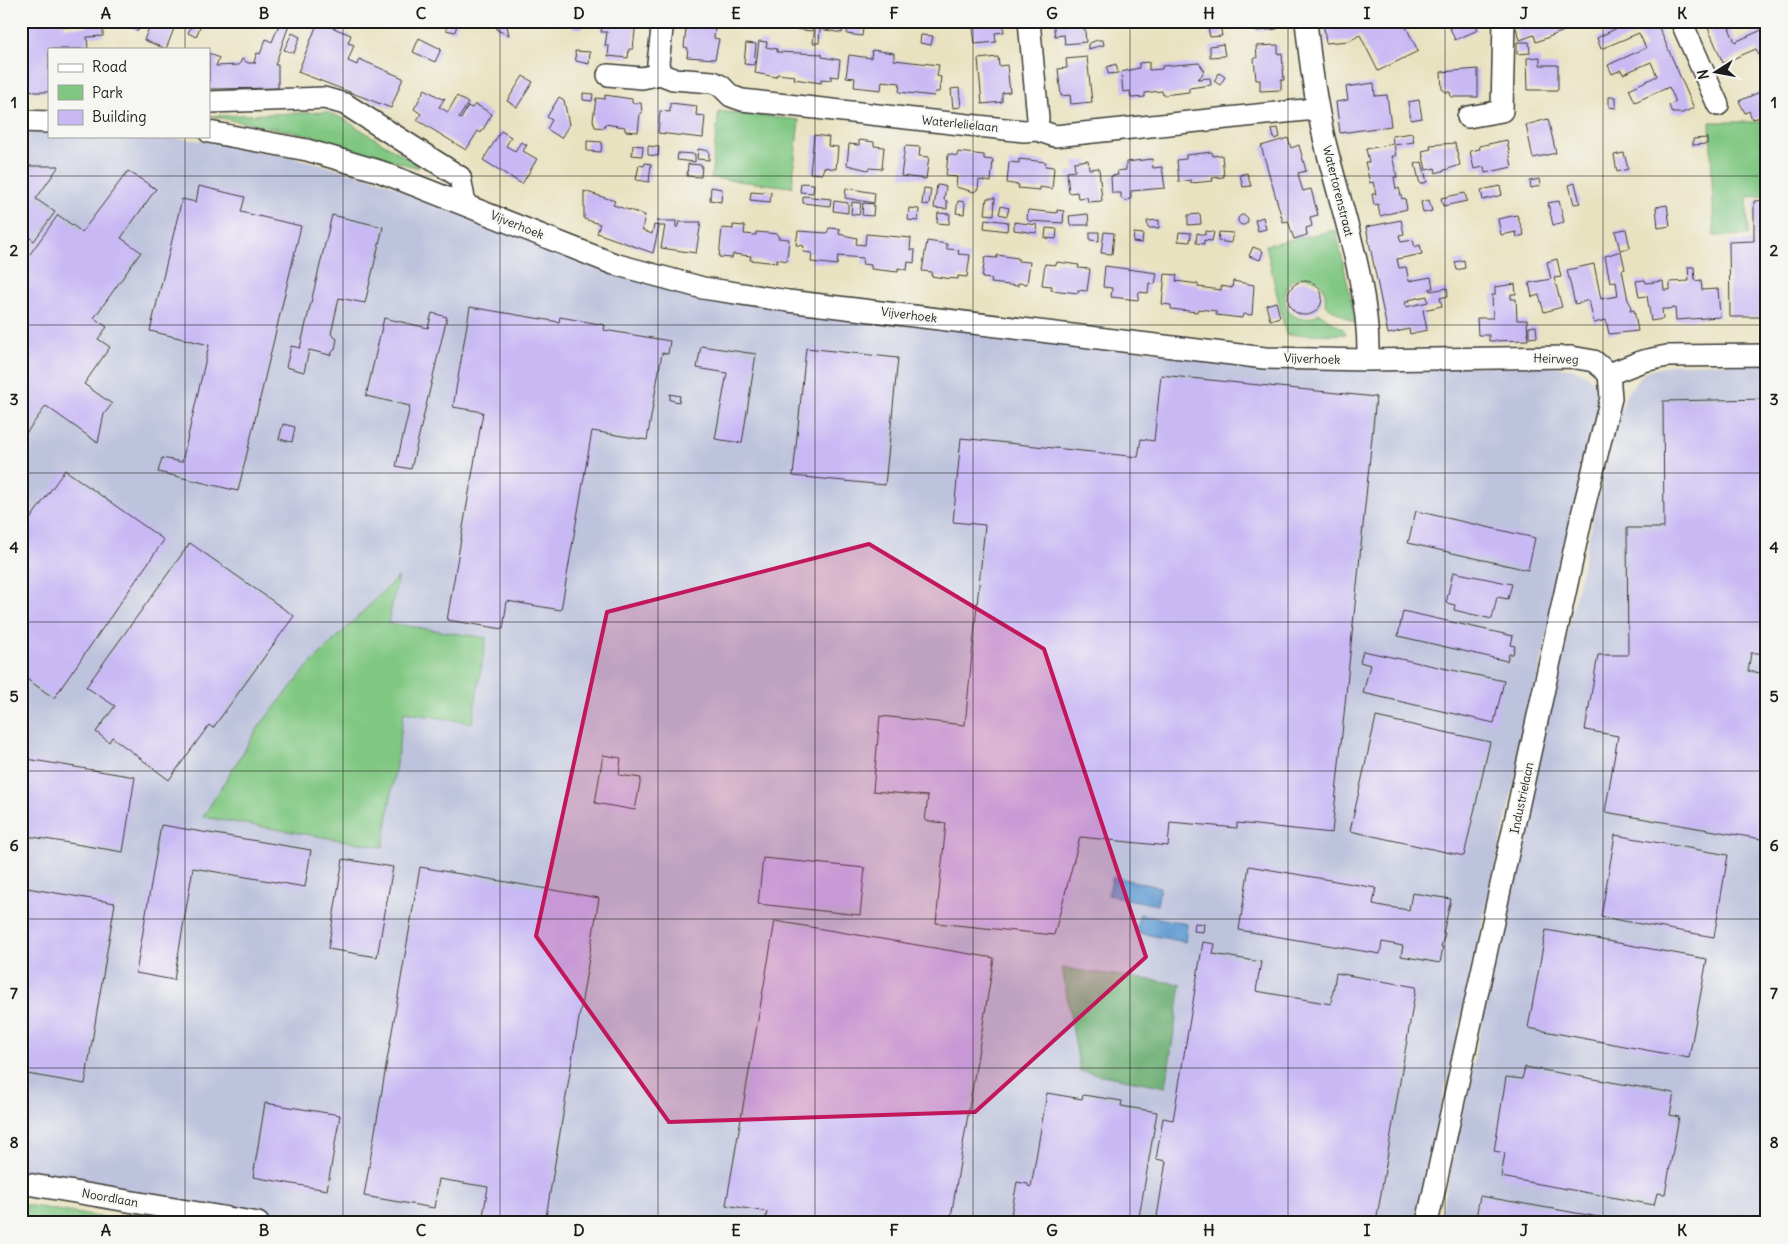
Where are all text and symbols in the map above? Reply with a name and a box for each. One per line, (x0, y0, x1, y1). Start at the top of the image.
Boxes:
text: A (101, 3, 111, 23)
text: B (259, 3, 270, 23)
text: C (416, 3, 427, 23)
text: D (573, 3, 585, 23)
text: E (731, 3, 741, 23)
text: F (889, 3, 899, 23)
text: G (1046, 3, 1058, 23)
text: H (1203, 3, 1215, 23)
text: I (1364, 3, 1371, 23)
text: J (1520, 3, 1529, 23)
text: K (1677, 3, 1687, 23)
legend (48, 48, 210, 138)
north arrow (1690, 48, 1740, 98)
text: Road (92, 57, 127, 76)
text: N (1693, 68, 1713, 81)
text: Park (92, 83, 123, 102)
text: 1 (11, 92, 17, 112)
text: 1 (1771, 92, 1777, 112)
text: Building (92, 107, 147, 126)
street label: Waterlelielaan (921, 112, 999, 135)
street label: Watertorenstraat (1320, 144, 1357, 238)
street label: Vijverhoek (488, 207, 546, 242)
text: 2 (10, 240, 19, 260)
text: 2 (1770, 240, 1779, 260)
street label: Vijverhoek (880, 304, 938, 325)
street label: Vijverhoek (1284, 350, 1340, 367)
street label: Heirweg (1533, 350, 1579, 367)
text: 3 (9, 389, 19, 409)
text: 3 (1769, 389, 1779, 409)
text: 4 (9, 537, 19, 557)
text: 4 (1769, 537, 1779, 557)
text: 5 (9, 686, 19, 706)
text: 5 (1769, 686, 1779, 706)
street label: Industrielaan (1507, 761, 1536, 835)
text: 6 (9, 835, 19, 855)
text: 6 (1769, 835, 1779, 855)
text: 7 (10, 983, 18, 1003)
text: 7 (1770, 983, 1778, 1003)
text: 8 (9, 1132, 19, 1152)
text: 8 (1769, 1132, 1779, 1152)
street label: Noordlaan (81, 1185, 139, 1210)
text: A (101, 1220, 111, 1240)
text: B (259, 1220, 270, 1240)
text: C (416, 1220, 427, 1240)
text: D (573, 1220, 585, 1240)
text: E (731, 1220, 741, 1240)
text: F (889, 1220, 899, 1240)
text: G (1046, 1220, 1058, 1240)
text: H (1203, 1220, 1215, 1240)
text: I (1364, 1220, 1371, 1240)
text: J (1520, 1220, 1529, 1240)
text: K (1677, 1220, 1687, 1240)

